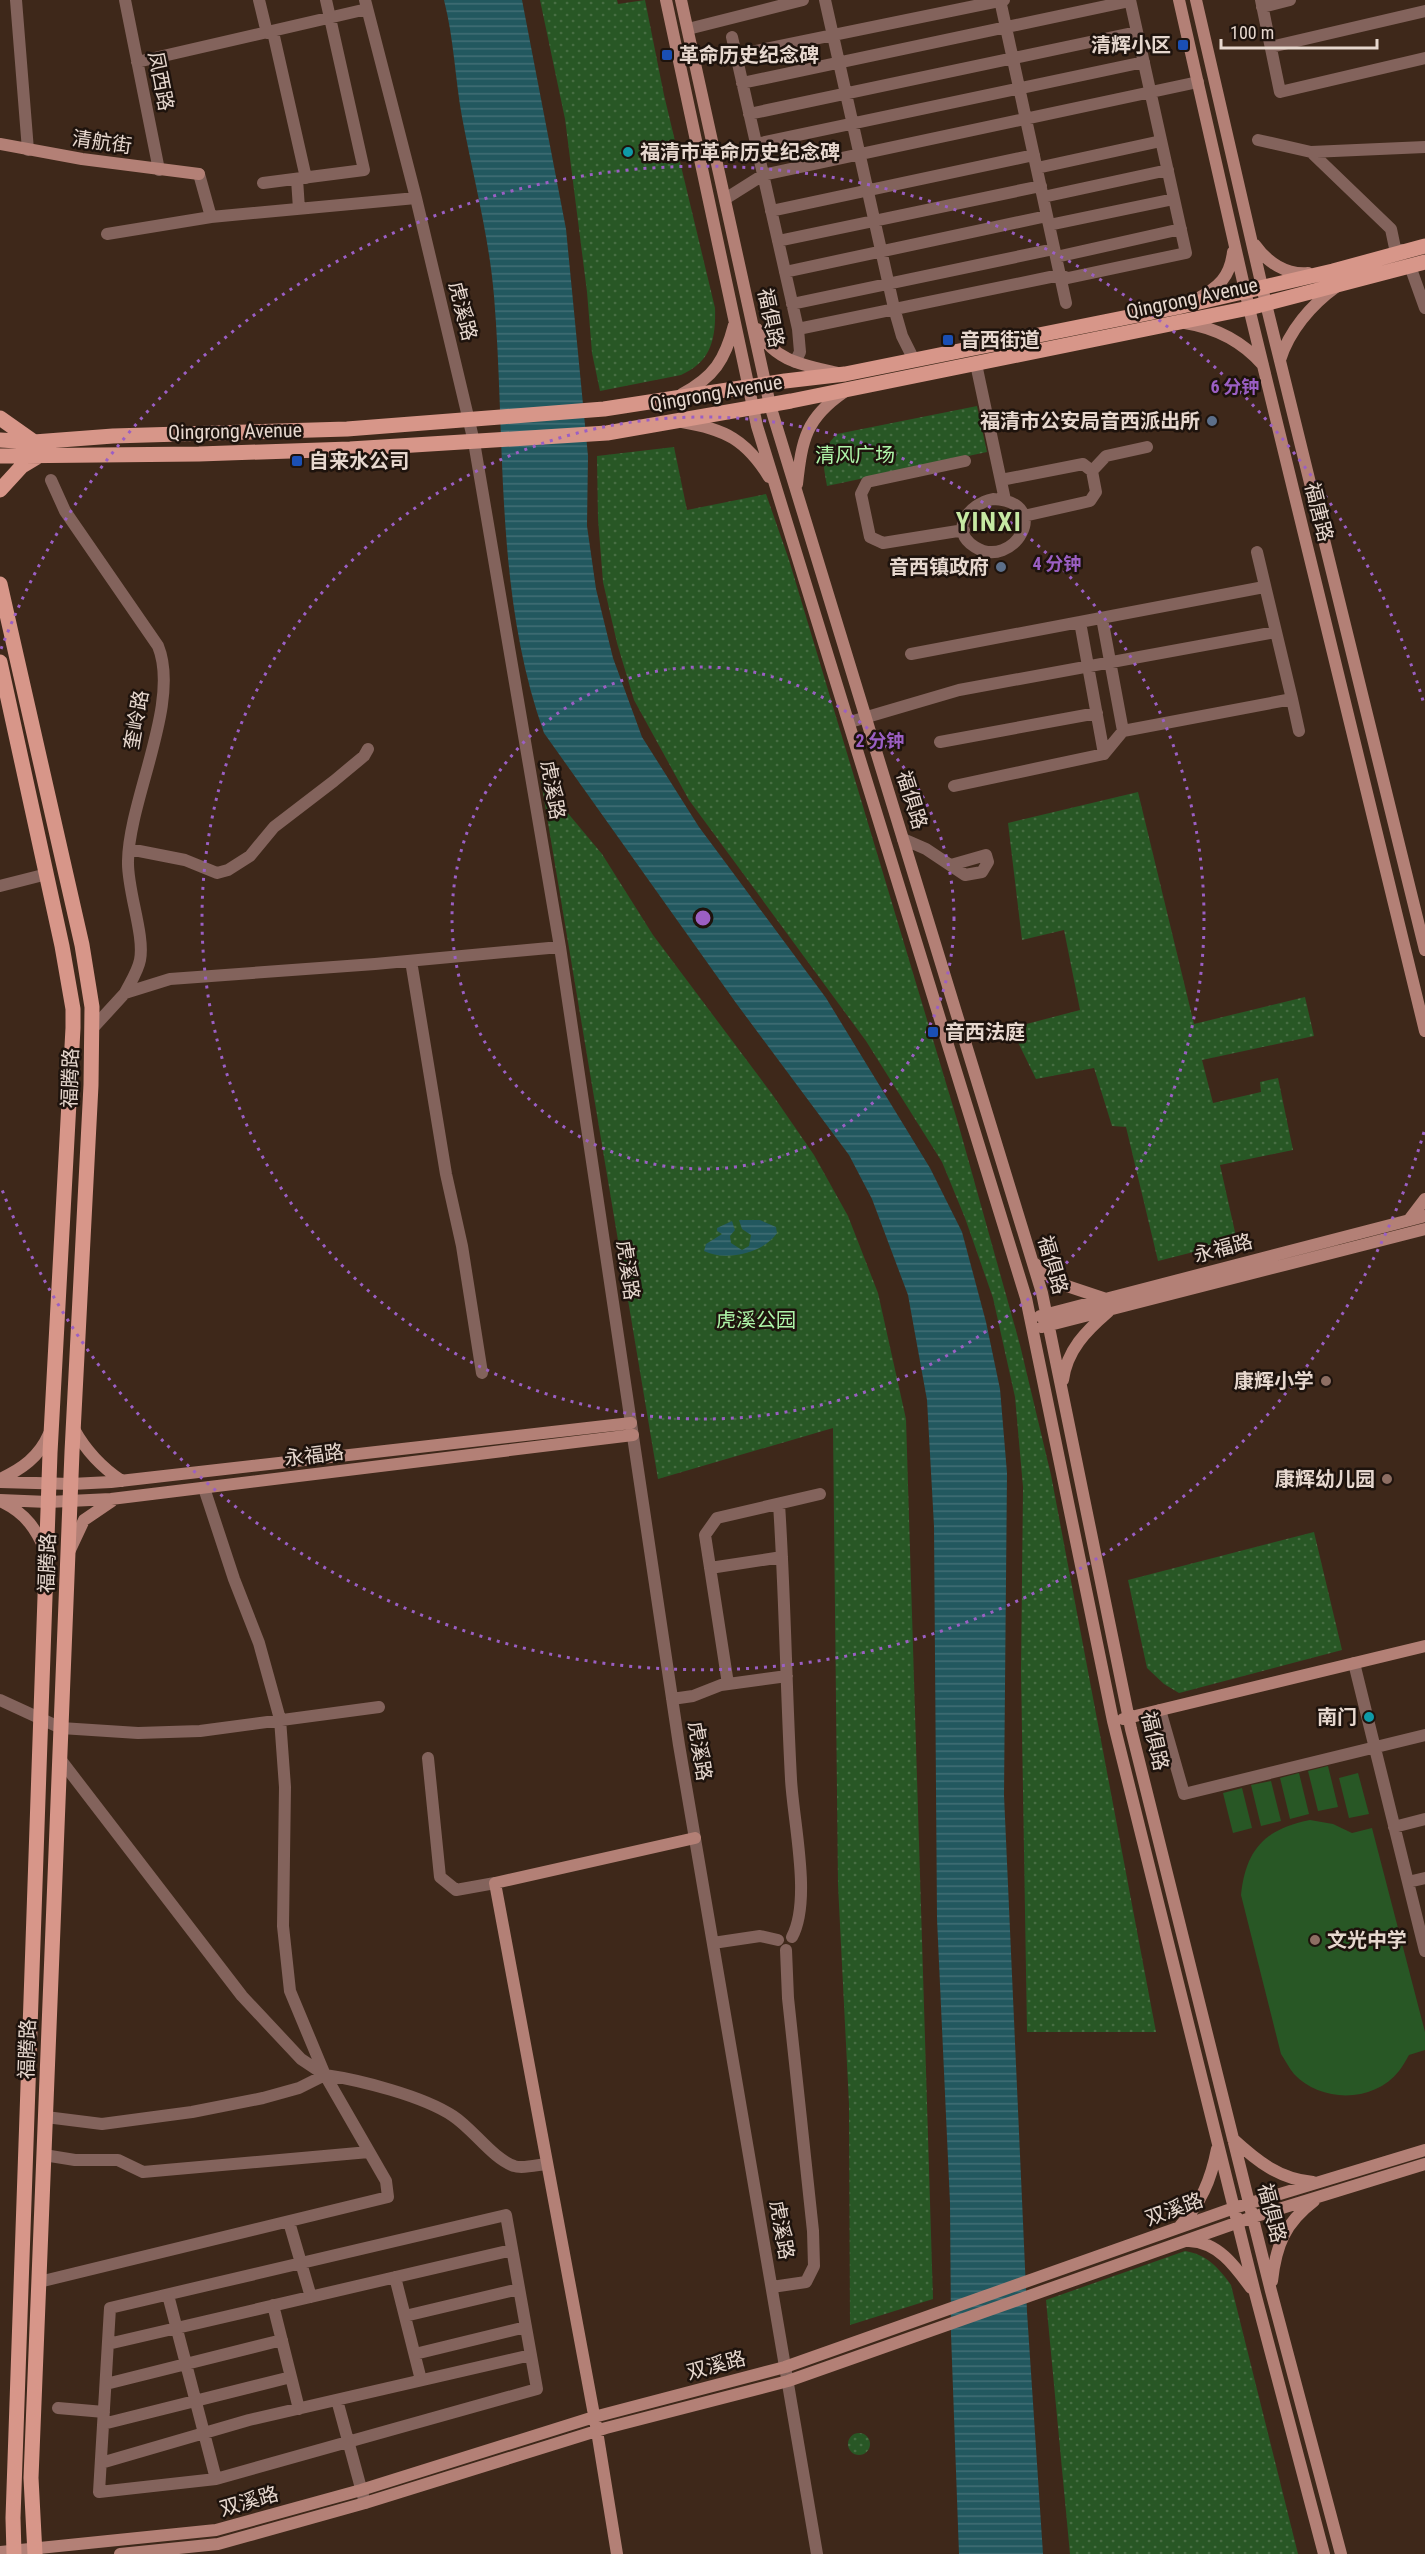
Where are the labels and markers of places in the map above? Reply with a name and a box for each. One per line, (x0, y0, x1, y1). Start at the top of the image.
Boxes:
place label: 清辉小区 (1091, 33, 1171, 57)
marker: 清辉小区 (1176, 38, 1190, 52)
place label: 革命历史纪念碑 (679, 43, 819, 67)
marker: 革命历史纪念碑 (660, 48, 674, 62)
place label: 福清市革命历史纪念碑 (640, 140, 840, 164)
marker: 福清市革命历史纪念碑 (621, 145, 635, 159)
place label: 音西街道 (960, 328, 1040, 352)
marker: 音西街道 (941, 333, 955, 347)
place label: 福清市公安局音西派出所 (980, 409, 1200, 433)
marker: 福清市公安局音西派出所 (1205, 414, 1219, 428)
place label: 自来水公司 (309, 449, 409, 473)
marker: 自来水公司 (290, 454, 304, 468)
place label: 音西镇政府 (889, 555, 989, 579)
marker: 音西镇政府 (994, 560, 1008, 574)
centre of rings (693, 908, 713, 928)
place label: 音西法庭 (945, 1020, 1025, 1044)
marker: 音西法庭 (926, 1025, 940, 1039)
place label: 康辉小学 (1234, 1369, 1314, 1393)
marker: 康辉小学 (1319, 1374, 1333, 1388)
place label: 康辉幼儿园 (1275, 1467, 1375, 1491)
marker: 康辉幼儿园 (1380, 1472, 1394, 1486)
place label: 南门 (1317, 1705, 1357, 1729)
marker: 南门 (1362, 1710, 1376, 1724)
place label: 文光中学 (1327, 1928, 1407, 1952)
marker: 文光中学 (1308, 1933, 1322, 1947)

